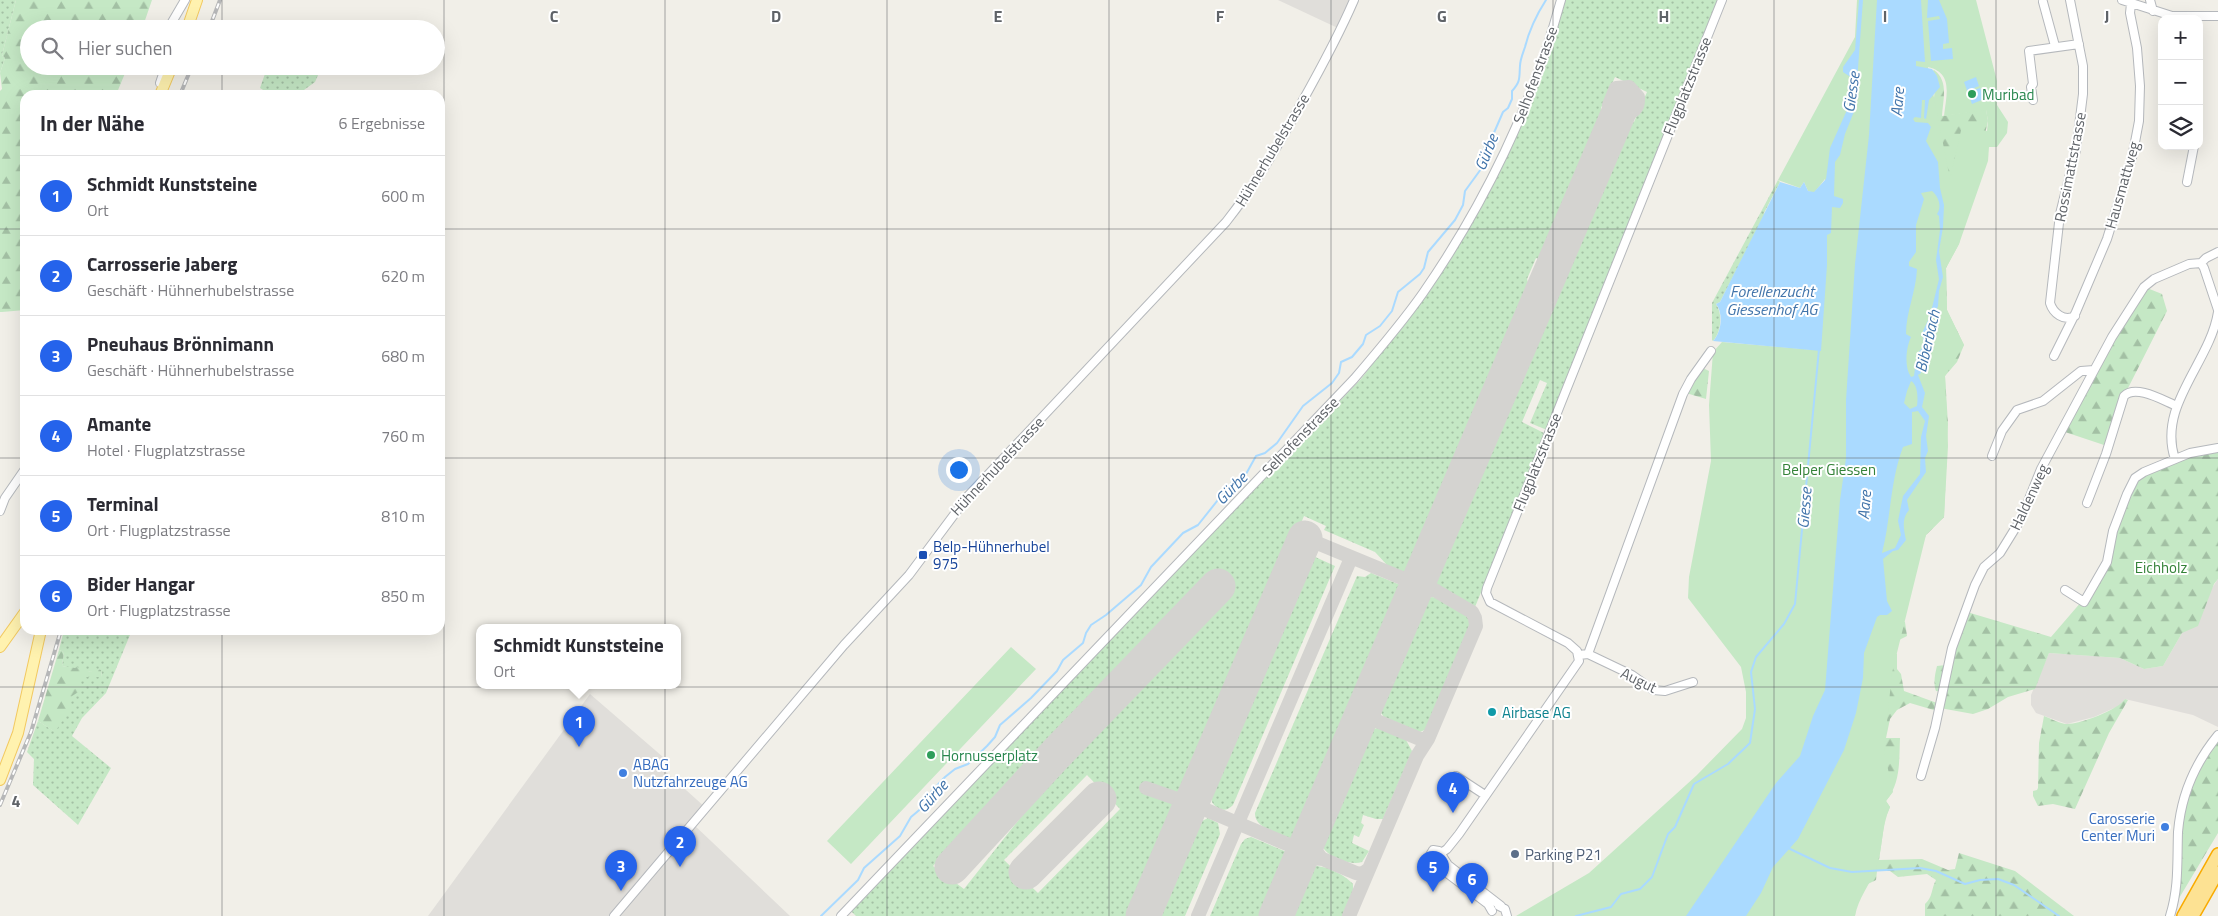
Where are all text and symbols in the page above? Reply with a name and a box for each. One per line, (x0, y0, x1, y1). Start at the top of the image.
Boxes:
text: C (550, 4, 559, 28)
text: D (771, 4, 781, 28)
text: E (994, 4, 1003, 28)
text: F (1216, 4, 1225, 28)
text: G (1437, 4, 1447, 28)
text: H (1659, 4, 1669, 28)
text: I (1883, 4, 1887, 28)
text: J (2105, 4, 2109, 28)
map controls (2158, 15, 2203, 150)
button: + (2158, 15, 2203, 60)
search box (20, 20, 445, 75)
street label: Selhofenstrasse (1507, 23, 1563, 127)
text: Hier suchen (78, 33, 173, 62)
street label: Flugplatzstrasse (1657, 33, 1717, 139)
icon: search (38, 34, 66, 62)
button: − (2158, 60, 2203, 105)
water label: Giesse (1836, 68, 1866, 114)
place label: Muribad (1982, 83, 2034, 106)
water label: Aare (1884, 85, 1910, 117)
marker: Muribad (1966, 88, 1978, 100)
street label: Hühnerhubelstrasse (1229, 89, 1315, 211)
button: layers (2158, 105, 2203, 150)
text: In der Nähe (40, 107, 145, 139)
street label: Rossimattstrasse (2048, 110, 2092, 224)
text: 6 Ergebnisse (338, 111, 425, 135)
water label: Gürbe (1468, 129, 1505, 174)
street label: Hausmattweg (2099, 138, 2146, 231)
text: Schmidt Kunststeine (87, 169, 257, 198)
text: 1 (52, 184, 60, 208)
text: 600 m (381, 184, 425, 208)
text: Ort (87, 198, 109, 222)
text: Carrosserie Jaberg (87, 249, 237, 278)
text: 2 (52, 264, 60, 288)
text: 620 m (381, 264, 425, 288)
text: Geschäft · Hühnerhubelstrasse (87, 278, 294, 302)
water label: Forellenzucht Giessenhof AG (1727, 279, 1819, 321)
water label: Biberbach (1908, 306, 1946, 375)
text: Pneuhaus Brönnimann (87, 329, 274, 358)
text: 3 (52, 344, 60, 368)
text: 680 m (381, 344, 425, 368)
text: Geschäft · Hühnerhubelstrasse (87, 358, 294, 382)
street label: Selhofenstrasse (1256, 391, 1344, 481)
text: Amante (87, 409, 151, 438)
street label: Flugplatzstrasse (1507, 409, 1567, 515)
street label: Hühnerhubelstrasse (945, 411, 1049, 521)
text: 4 (52, 424, 60, 448)
text: 760 m (381, 424, 425, 448)
text: Hotel · Flugplatzstrasse (87, 438, 245, 462)
your location (946, 457, 972, 483)
park label: Belper Giessen (1782, 458, 1876, 481)
street label: Haldenweg (2004, 460, 2055, 534)
water label: Gürbe (1209, 465, 1254, 510)
water label: Giesse (1790, 485, 1818, 529)
water label: Aare (1851, 488, 1877, 520)
text: Terminal (87, 489, 159, 518)
text: 5 (52, 504, 60, 528)
text: 810 m (381, 504, 425, 528)
text: Ort · Flugplatzstrasse (87, 518, 231, 542)
place label: Belp-Hühnerhubel 975 (933, 535, 1050, 575)
marker: Belp-Hühnerhubel 975 (917, 549, 929, 561)
park label: Eichholz (2135, 556, 2187, 579)
text: Bider Hangar (87, 569, 195, 598)
text: 6 (52, 584, 60, 608)
text: 850 m (381, 584, 425, 608)
text: Ort · Flugplatzstrasse (87, 598, 231, 622)
popup (476, 624, 681, 689)
text: Schmidt Kunststeine (493, 630, 664, 659)
text: Ort (493, 659, 515, 683)
street label: Augut (1617, 661, 1662, 699)
place label: Airbase AG (1502, 701, 1571, 724)
pin: 1 (563, 706, 595, 747)
marker: Airbase AG (1486, 706, 1498, 718)
place label: Hornusserplatz (941, 744, 1038, 767)
marker: Hornusserplatz (925, 749, 937, 761)
place label: ABAG Nutzfahrzeuge AG (633, 753, 748, 793)
marker: ABAG Nutzfahrzeuge AG (617, 767, 629, 779)
pin: 4 (1437, 772, 1469, 813)
water label: Gürbe (911, 773, 955, 818)
text: 4 (12, 789, 21, 813)
place label: Carosserie Center Muri (2081, 807, 2155, 847)
marker: Carosserie Center Muri (2159, 821, 2171, 833)
pin: 2 (664, 826, 696, 867)
place label: Parking P21 (1525, 843, 1602, 866)
marker: Parking P21 (1509, 848, 1521, 860)
pin: 3 (605, 850, 637, 891)
pin: 5 (1417, 851, 1449, 892)
pin: 6 (1456, 863, 1488, 904)

